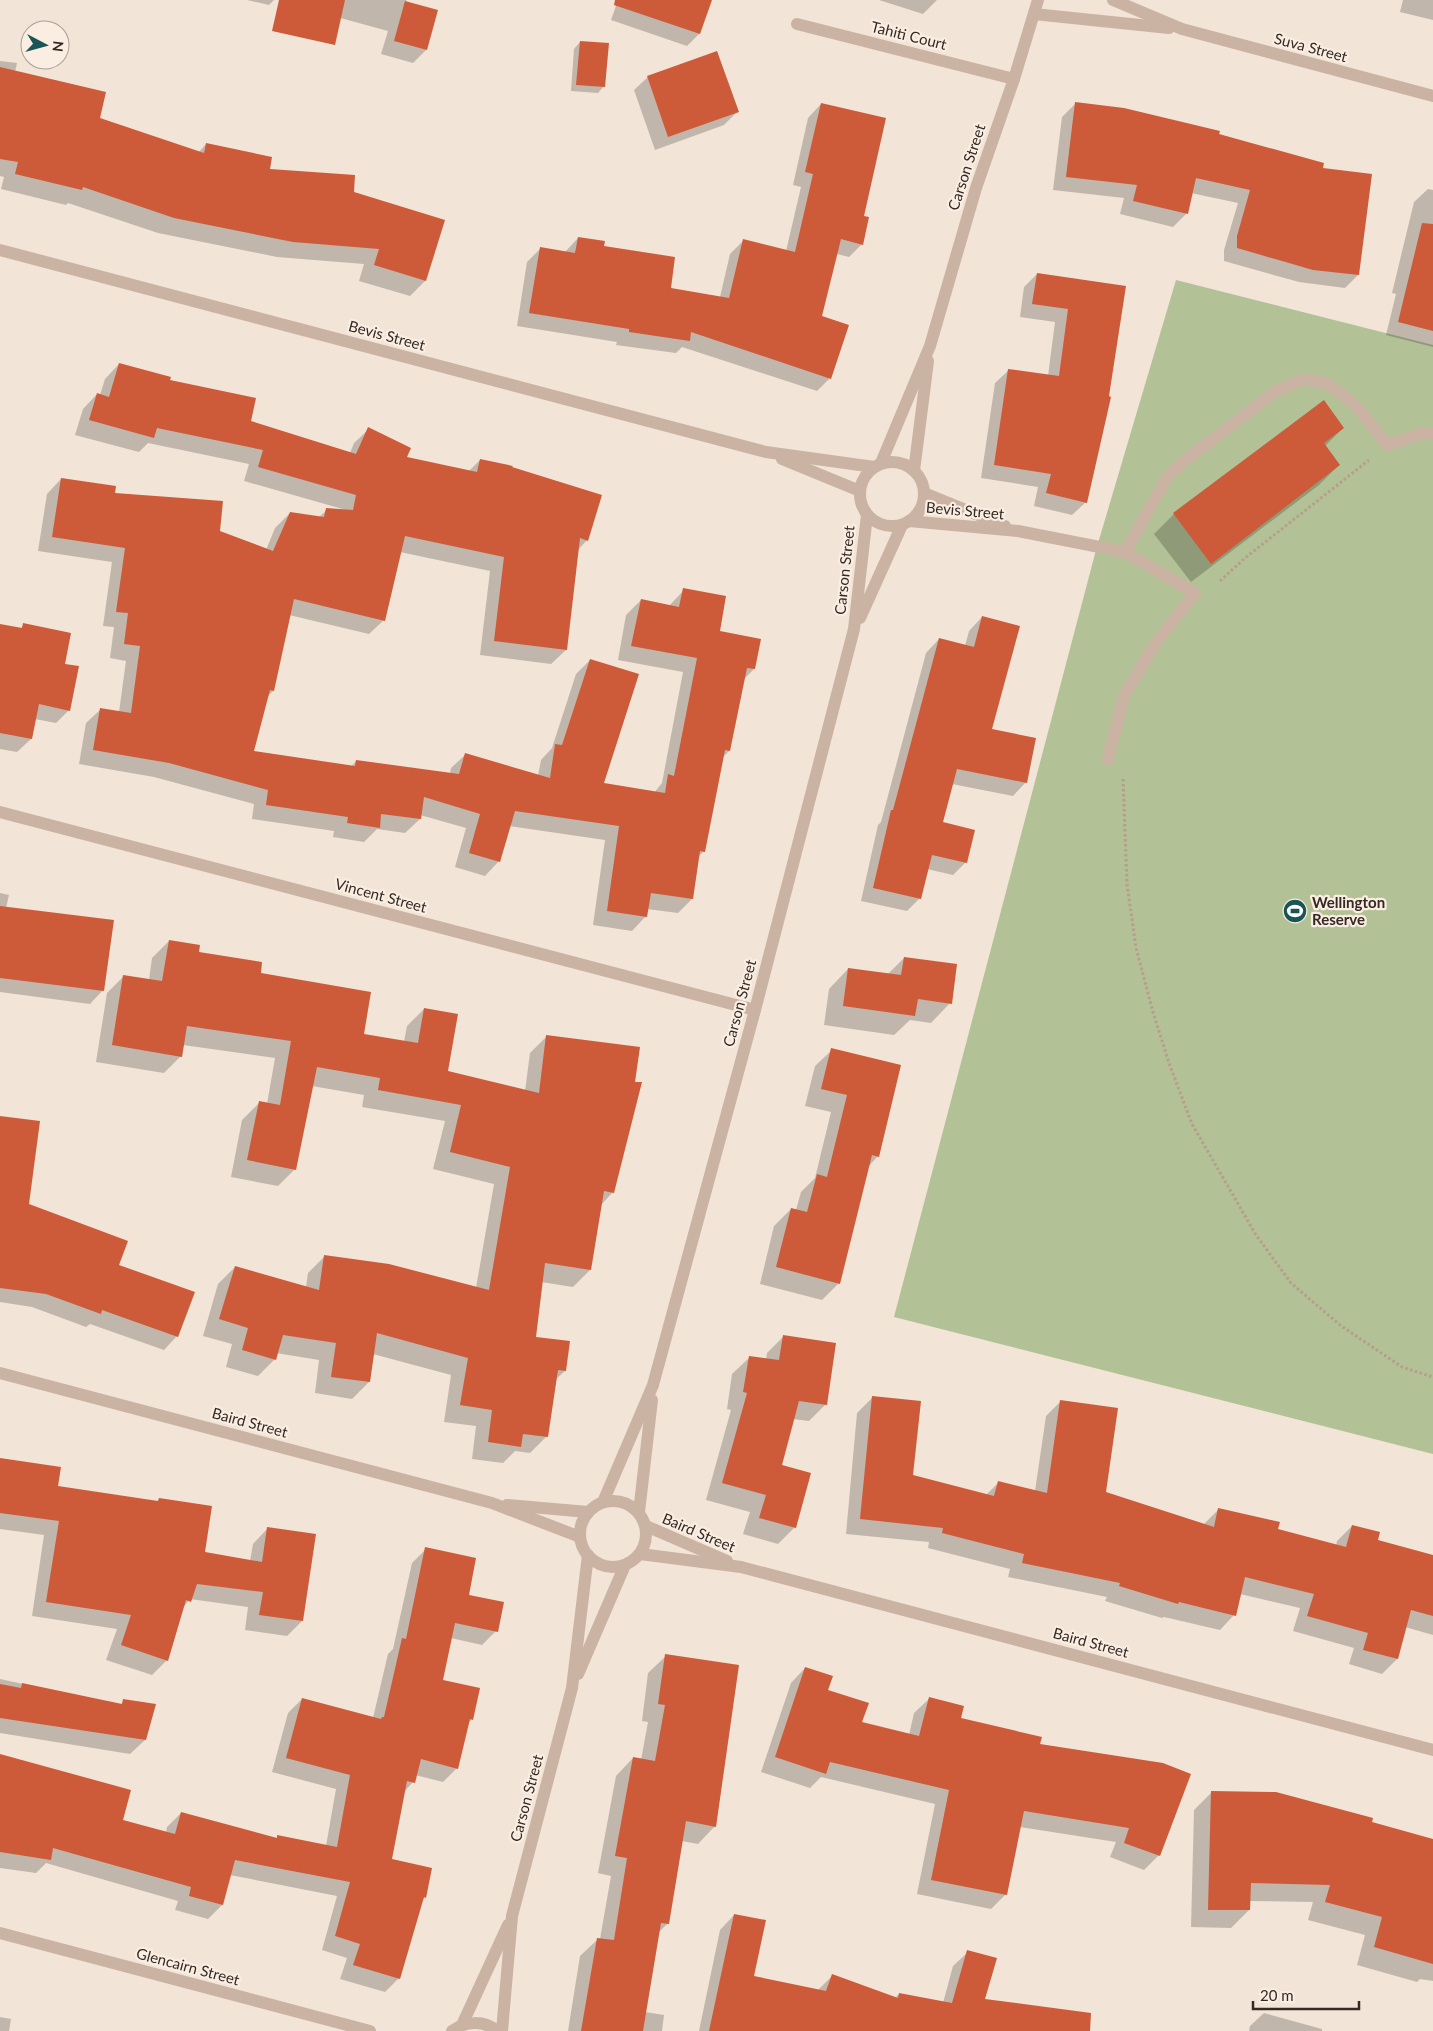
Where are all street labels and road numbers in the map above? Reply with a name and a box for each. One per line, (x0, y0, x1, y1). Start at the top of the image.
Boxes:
street label: Tahiti Court (869, 17, 949, 53)
street label: Suva Street (1273, 29, 1350, 66)
street label: Carson Street (944, 121, 989, 212)
street label: Bevis Street (347, 316, 428, 354)
street label: Bevis Street (925, 498, 1006, 522)
street label: Carson Street (830, 524, 858, 615)
street label: Vincent Street (333, 874, 429, 916)
street label: Carson Street (719, 957, 759, 1049)
street label: Baird Street (210, 1403, 290, 1441)
street label: Baird Street (660, 1509, 739, 1556)
street label: Baird Street (1051, 1623, 1131, 1661)
street label: Carson Street (506, 1752, 546, 1844)
street label: Glencairn Street (134, 1944, 242, 1989)

